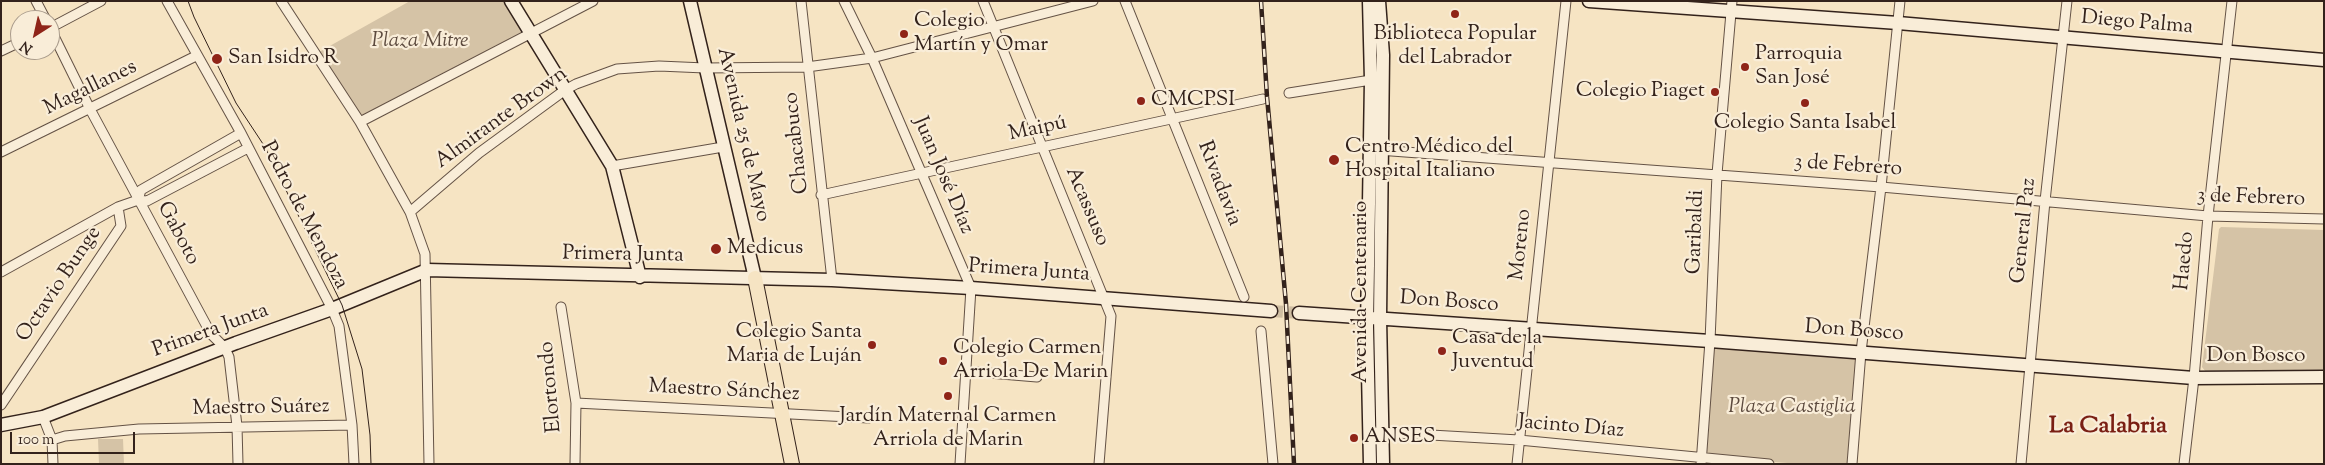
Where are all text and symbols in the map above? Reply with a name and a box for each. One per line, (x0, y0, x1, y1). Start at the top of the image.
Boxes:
street label: Diego Palma (2080, 7, 2194, 41)
marker: Biblioteca Popular del Labrador (1449, 8, 1461, 20)
place label: Colegio Martín y Omar (914, 9, 1048, 59)
north arrow (10, 10, 60, 60)
place label: Biblioteca Popular del Labrador (1373, 22, 1537, 72)
marker: Colegio Martín y Omar (898, 28, 910, 40)
park label: Plaza Mitre (371, 29, 469, 55)
text: N (17, 35, 37, 58)
place label: Parroquia San José (1755, 42, 1842, 92)
street label: Avenida 25 de Mayo (710, 45, 774, 225)
place label: San Isidro R (228, 46, 339, 72)
marker: San Isidro R (210, 52, 224, 66)
street label: Magallanes (40, 56, 142, 122)
marker: Parroquia San José (1739, 61, 1751, 73)
street label: Almirante Brown (431, 63, 573, 175)
place label: Colegio Piaget (1576, 79, 1705, 105)
marker: Colegio Piaget (1709, 86, 1721, 98)
place label: CMCPSI (1151, 88, 1235, 114)
street label: Chacabuco (780, 91, 816, 195)
marker: CMCPSI (1135, 95, 1147, 107)
marker: Colegio Santa Isabel (1799, 97, 1811, 109)
place label: Colegio Santa Isabel (1714, 111, 1896, 137)
street label: Maipú (1007, 112, 1069, 148)
street label: Juan José Díaz (906, 114, 978, 238)
place label: Centro Médico del Hospital Italiano (1345, 135, 1513, 185)
street label: Pedro de Mendoza (253, 138, 353, 294)
street label: Rivadavia (1190, 138, 1246, 230)
street label: 3 de Febrero (1793, 151, 1903, 183)
marker: Centro Médico del Hospital Italiano (1327, 153, 1341, 167)
street label: Acassuso (1058, 164, 1114, 250)
street label: General Paz (2007, 177, 2043, 285)
street label: 3 de Febrero (2196, 185, 2306, 213)
street label: Garibaldi (1683, 189, 1711, 275)
street label: Gaboto (150, 198, 204, 270)
street label: Avenida Centenario (1349, 201, 1375, 383)
street label: Moreno (1506, 208, 1538, 282)
street label: Octavio Bunge (12, 222, 108, 348)
street label: Haedo (2171, 231, 2201, 291)
place label: Medicus (727, 236, 803, 262)
street label: Primera Junta (562, 242, 684, 270)
marker: Medicus (709, 242, 723, 256)
street label: Primera Junta (967, 255, 1091, 289)
street label: Don Bosco (1399, 287, 1499, 319)
street label: Primera Junta (150, 299, 272, 365)
street label: Don Bosco (1804, 316, 1904, 348)
place label: Colegio Santa Maria de Luján (727, 320, 862, 370)
place label: Casa de la Juventud (1452, 326, 1542, 376)
place label: Colegio Carmen Arriola De Marin (953, 336, 1108, 386)
marker: Colegio Santa Maria de Luján (866, 339, 878, 351)
street label: Elortondo (535, 340, 569, 434)
street label: Don Bosco (2207, 344, 2305, 370)
marker: Casa de la Juventud (1436, 345, 1448, 357)
marker: Colegio Carmen Arriola De Marin (937, 355, 949, 367)
street label: Maestro Sánchez (648, 375, 800, 409)
marker: Jardín Maternal Carmen Arriola de Marin (942, 390, 954, 402)
street label: Maestro Suárez (192, 395, 330, 423)
park label: Plaza Castiglia (1728, 395, 1856, 421)
place label: Jardín Maternal Carmen Arriola de Marin (839, 404, 1057, 454)
street label: Jacinto Díaz (1517, 411, 1625, 445)
district label: La Calabria (2049, 414, 2167, 442)
scale bar (12, 422, 138, 454)
place label: ANSES (1364, 425, 1436, 451)
text: 100 m (18, 430, 54, 451)
marker: ANSES (1348, 432, 1360, 444)

